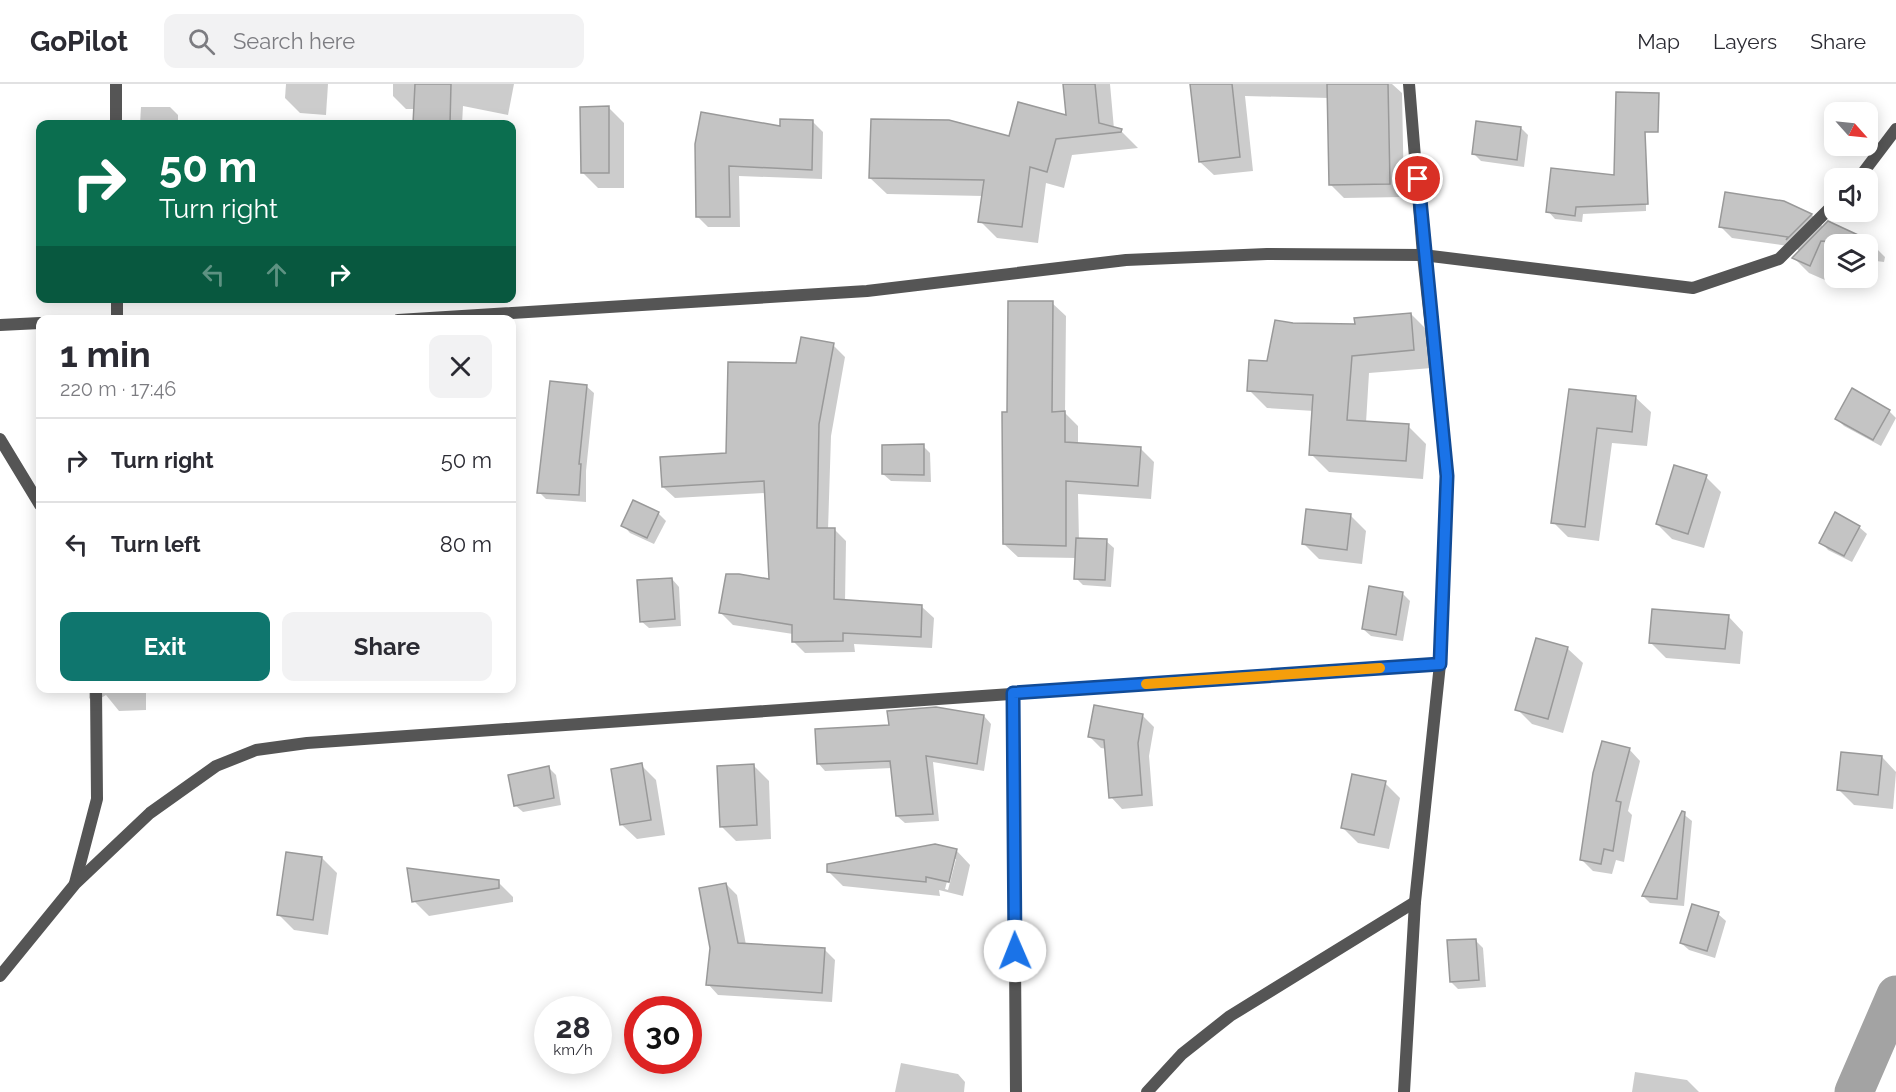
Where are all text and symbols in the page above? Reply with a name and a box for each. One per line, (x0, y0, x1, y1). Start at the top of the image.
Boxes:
search box (164, 14, 584, 68)
text: GoPilot (30, 25, 128, 58)
icon: search (185, 25, 218, 58)
text: Search here (233, 28, 355, 54)
text: Map (1637, 29, 1680, 54)
text: Layers (1713, 29, 1777, 54)
text: Share (1810, 29, 1866, 54)
north arrow (1824, 102, 1878, 156)
map controls (1824, 102, 1878, 288)
text: 50 m (159, 143, 257, 192)
icon: right (60, 144, 138, 222)
pin (1392, 153, 1443, 204)
icon: arrive (1401, 162, 1434, 195)
button: sound (1824, 168, 1878, 222)
text: Turn right (159, 193, 278, 224)
button: layers (1824, 234, 1878, 288)
icon: left (197, 258, 230, 291)
icon: ahead (260, 258, 293, 291)
icon: right (323, 258, 356, 291)
text: 1 min (60, 333, 151, 375)
button: close (429, 335, 492, 398)
text: 220 m · 17:46 (60, 377, 176, 401)
icon: right (60, 444, 93, 477)
text: Turn right (111, 447, 214, 473)
text: 50 m (441, 447, 492, 473)
icon: left (60, 528, 93, 561)
text: Turn left (111, 531, 201, 557)
text: 80 m (440, 531, 492, 557)
button: Exit (60, 612, 270, 681)
button: Share (282, 612, 492, 681)
position arrow (983, 919, 1047, 983)
speed limit sign: 30 (624, 996, 702, 1074)
text: 28 (555, 1010, 591, 1045)
text: km/h (553, 1041, 593, 1059)

